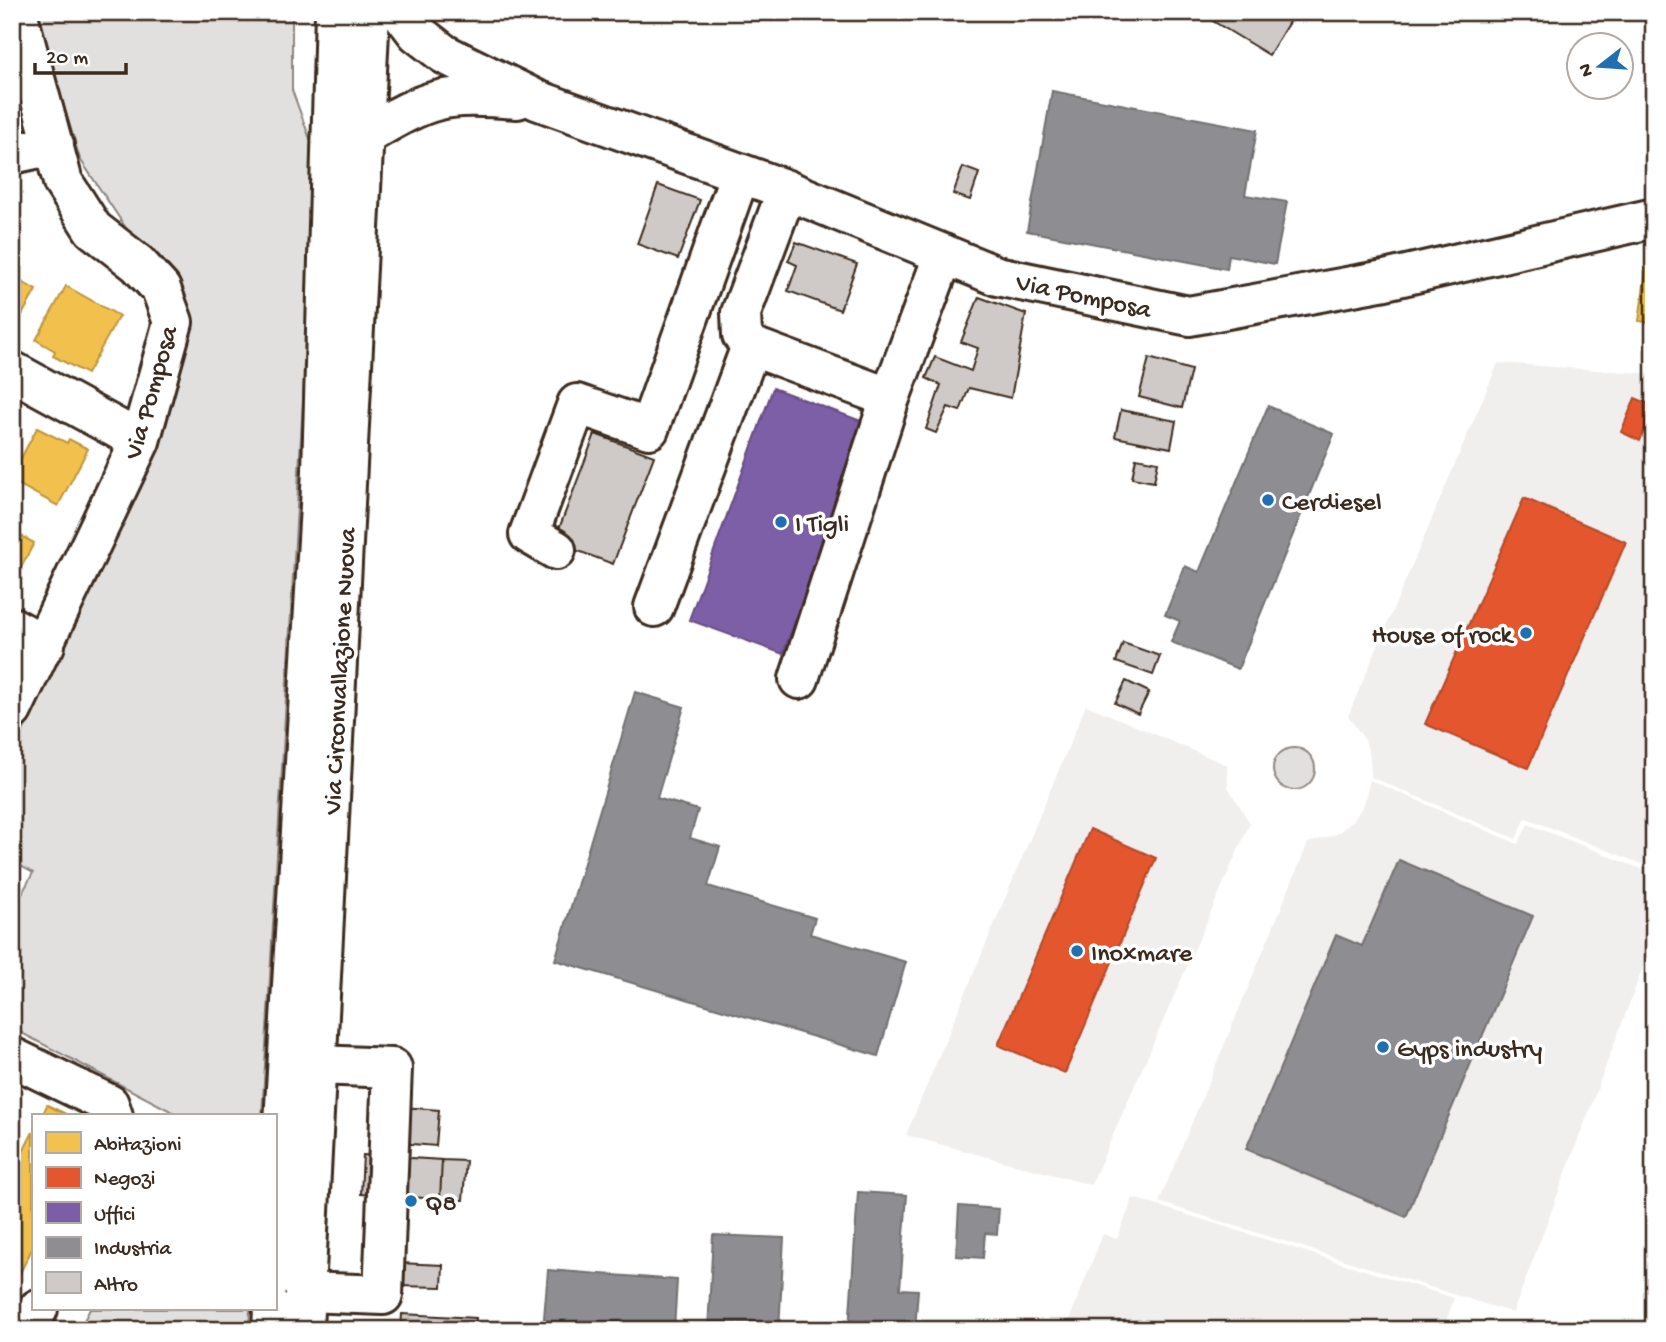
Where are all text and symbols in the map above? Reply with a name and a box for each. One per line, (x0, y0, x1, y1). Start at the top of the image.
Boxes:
scale bar (35, 32, 126, 76)
north arrow (1564, 32, 1634, 102)
text: 20 m (46, 47, 88, 72)
text: N (1574, 61, 1600, 79)
street label: Via Pomposa (1012, 269, 1155, 328)
street label: Via Pomposa (119, 321, 188, 464)
place label: Cerdiesel (1282, 489, 1382, 520)
marker: Cerdiesel (1260, 492, 1276, 508)
place label: I Tigli (795, 511, 849, 542)
marker: I Tigli (773, 514, 789, 530)
street label: Via Circonvallazione Nuova (319, 525, 366, 816)
place label: House of rock (1372, 622, 1514, 653)
marker: House of rock (1518, 625, 1534, 641)
place label: Inoxmare (1091, 940, 1193, 971)
marker: Inoxmare (1069, 943, 1085, 959)
place label: Gyps industry (1397, 1036, 1543, 1067)
marker: Gyps industry (1375, 1039, 1391, 1055)
legend (32, 1114, 276, 1310)
text: Abitazioni (94, 1134, 182, 1159)
text: Negozi (94, 1168, 155, 1193)
place label: Q8 (425, 1190, 457, 1221)
marker: Q8 (403, 1193, 419, 1209)
text: Uffici (94, 1204, 135, 1229)
text: Industria (94, 1238, 172, 1263)
text: Altro (94, 1274, 138, 1299)

